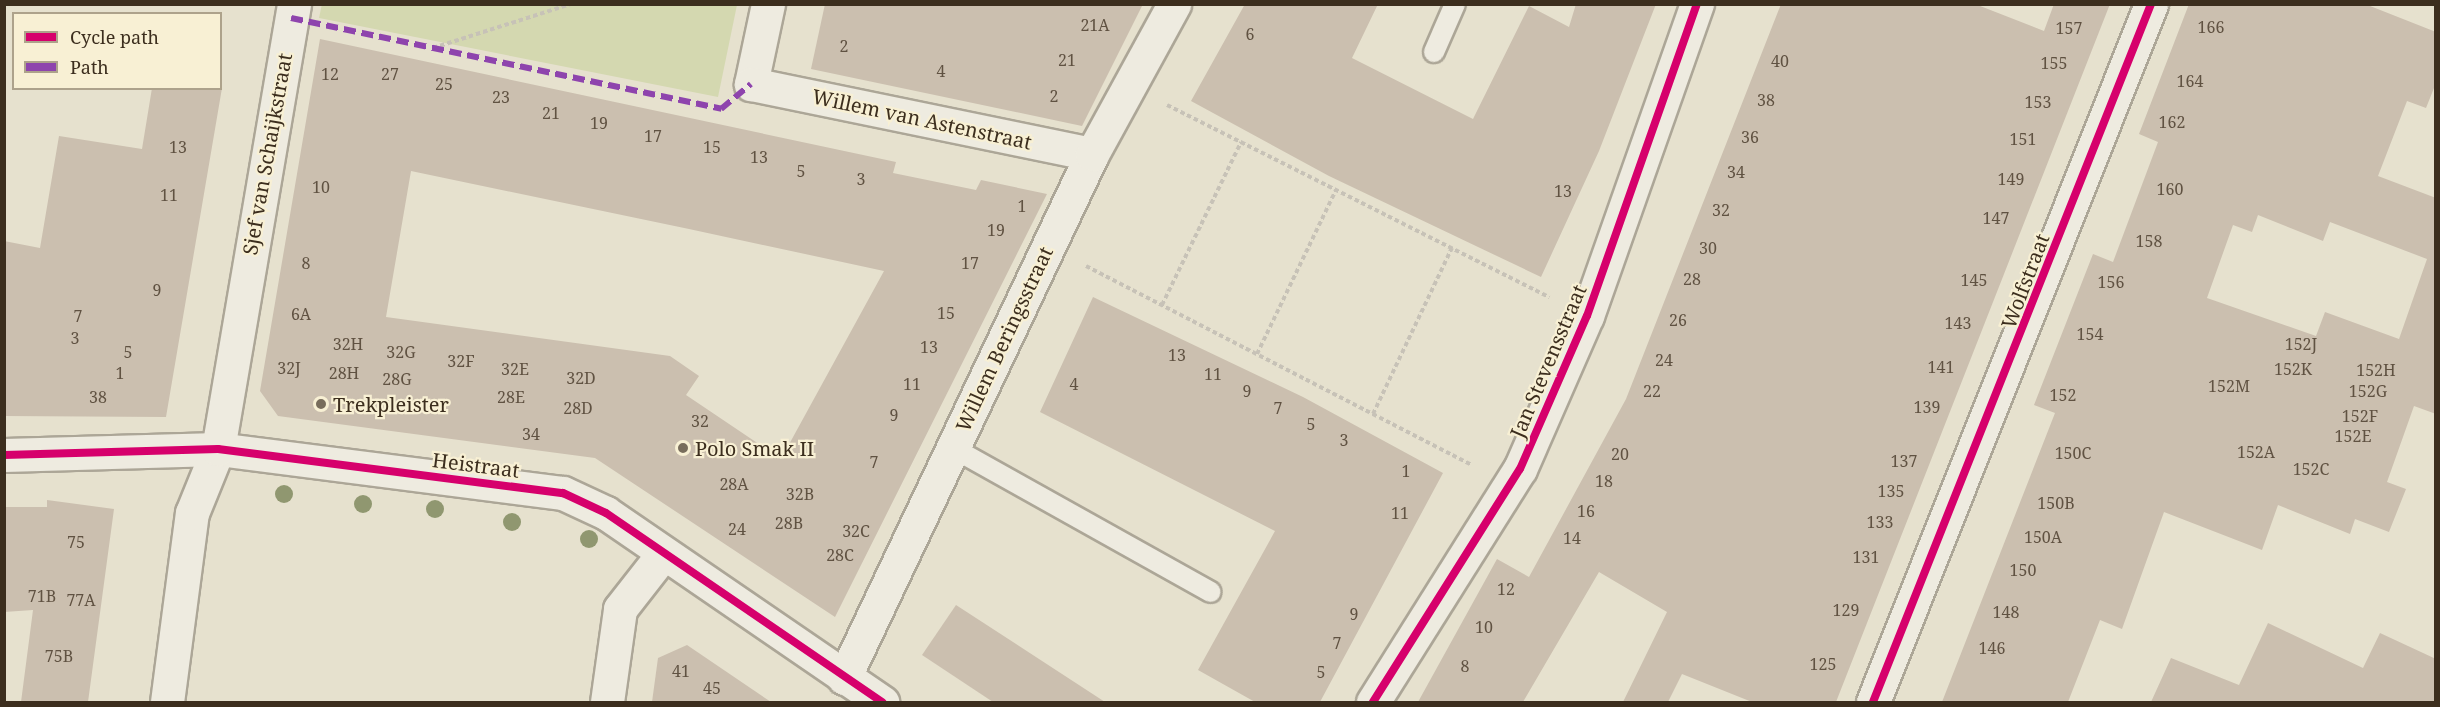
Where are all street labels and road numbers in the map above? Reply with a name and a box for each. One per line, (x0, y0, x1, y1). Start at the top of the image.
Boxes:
street label: Sjef van Schaijkstraat (237, 51, 297, 257)
street label: Willem van Astenstraat (810, 84, 1034, 154)
street label: Wolfstraat (1996, 230, 2054, 332)
street label: Willem Beringsstraat (951, 243, 1057, 435)
street label: Jan Stevensstraat (1505, 281, 1591, 441)
street label: Heistraat (431, 448, 521, 482)

